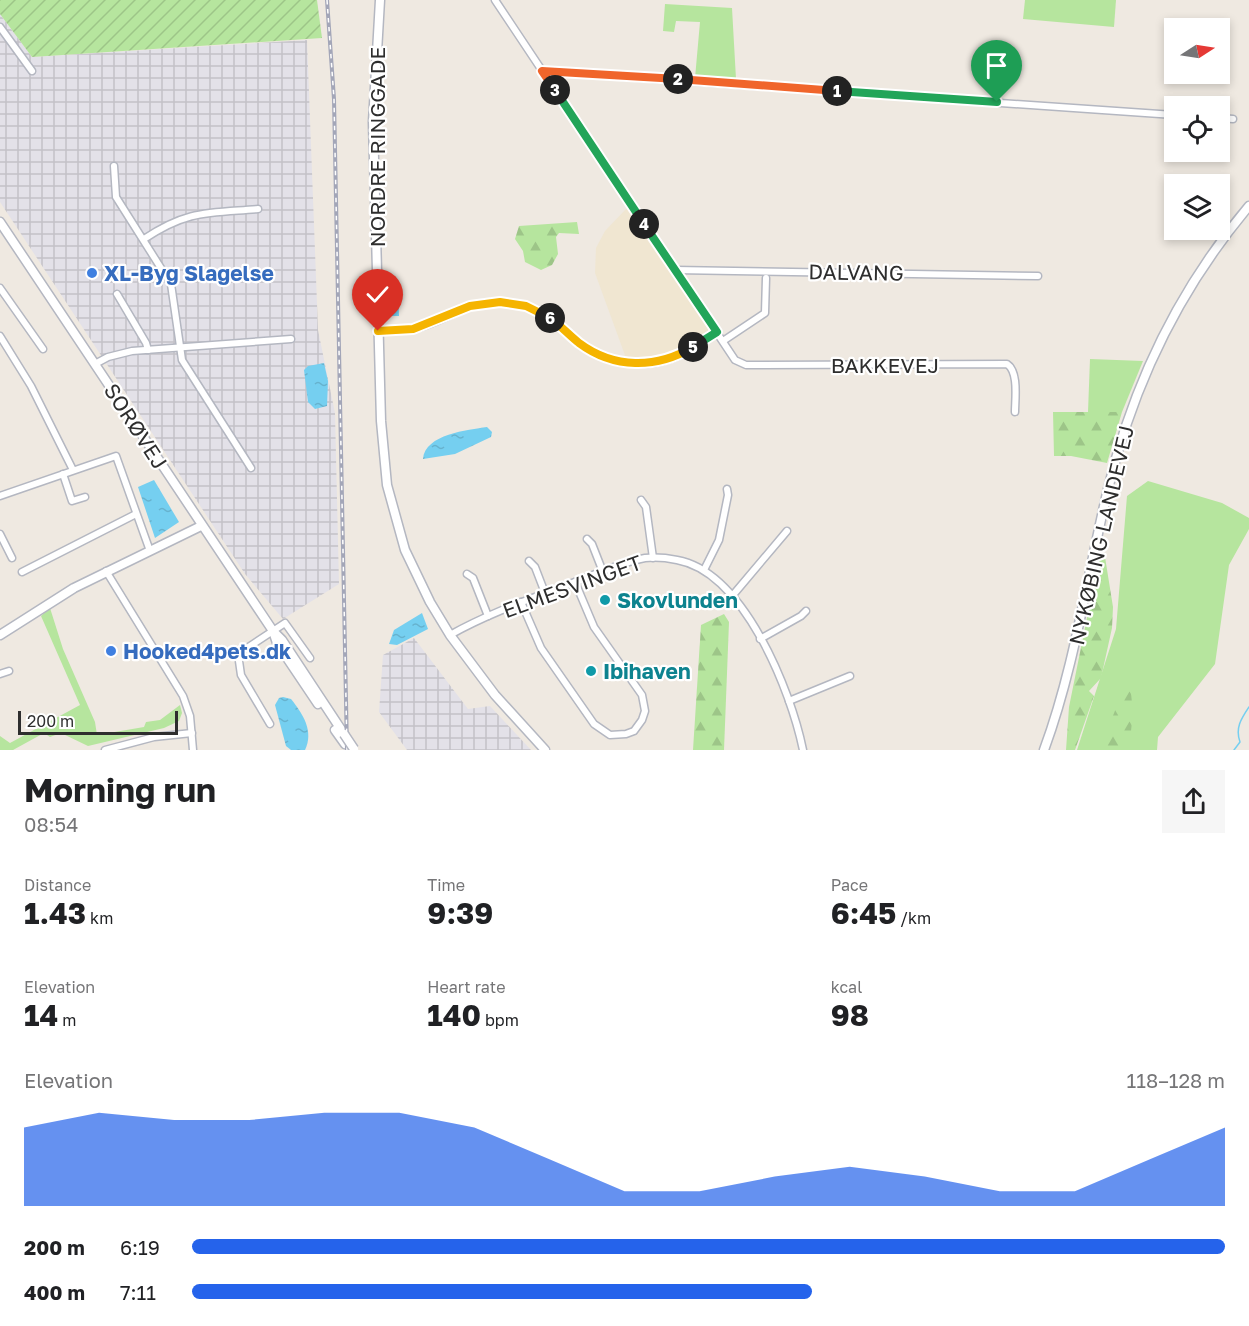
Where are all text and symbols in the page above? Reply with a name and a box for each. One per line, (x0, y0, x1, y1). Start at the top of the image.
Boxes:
north arrow (1164, 18, 1230, 84)
map controls (1164, 18, 1230, 240)
pin (971, 40, 1022, 102)
street label: NORDRE RINGGADE (364, 47, 390, 247)
icon: arrive (980, 49, 1013, 82)
pin: 2 (663, 64, 693, 94)
text: 2 (673, 69, 683, 89)
pin: 3 (540, 75, 570, 105)
pin: 1 (822, 76, 852, 106)
text: 3 (550, 80, 560, 100)
text: 1 (833, 81, 841, 101)
button: locate (1164, 96, 1230, 162)
button: layers (1164, 174, 1230, 240)
pin: 4 (629, 209, 659, 239)
text: 4 (639, 214, 649, 234)
street label: DALVANG (808, 258, 904, 286)
place label: XL-Byg Slagelse (104, 260, 274, 286)
marker: XL-Byg Slagelse (85, 266, 99, 280)
pin (352, 269, 403, 331)
icon: check (361, 278, 394, 311)
pin: 6 (535, 303, 565, 333)
text: 6 (545, 308, 555, 328)
pin: 5 (678, 332, 708, 362)
text: 5 (688, 337, 698, 357)
street label: BAKKEVEJ (831, 352, 939, 378)
street label: SORØVEJ (99, 378, 173, 474)
street label: NYKØBING LANDEVEJ (1063, 423, 1139, 647)
street label: ELMESVINGET (499, 549, 645, 623)
place label: Skovlunden (617, 587, 738, 613)
marker: Skovlunden (598, 593, 612, 607)
place label: Hooked4pets.dk (123, 638, 291, 664)
marker: Hooked4pets.dk (104, 644, 118, 658)
place label: Ibihaven (603, 658, 691, 684)
marker: Ibihaven (584, 664, 598, 678)
scale bar (18, 708, 178, 736)
text: 200 m (27, 711, 74, 731)
text: Morning run (24, 770, 216, 809)
button: share (1162, 770, 1225, 833)
text: 08:54 (24, 812, 78, 836)
text: Distance (24, 875, 91, 895)
text: Time (427, 875, 465, 895)
text: Pace (831, 875, 868, 895)
text: 1.43 (24, 895, 86, 931)
text: 9:39 (427, 895, 493, 931)
text: 6:45 (831, 895, 896, 931)
text: km (86, 908, 113, 928)
text: /km (896, 908, 931, 928)
text: Elevation (24, 977, 95, 997)
text: Heart rate (427, 977, 505, 997)
text: kcal (831, 977, 862, 997)
text: 14 (24, 997, 58, 1033)
text: 140 (427, 997, 481, 1033)
text: 98 (831, 997, 869, 1033)
text: m (58, 1010, 76, 1030)
text: bpm (481, 1010, 519, 1030)
text: Elevation (24, 1068, 113, 1092)
text: 118–128 m (1127, 1068, 1225, 1092)
text: 200 m (24, 1235, 85, 1259)
text: 6:19 (120, 1235, 160, 1259)
text: 400 m (24, 1280, 85, 1304)
text: 7:11 (120, 1280, 156, 1304)

